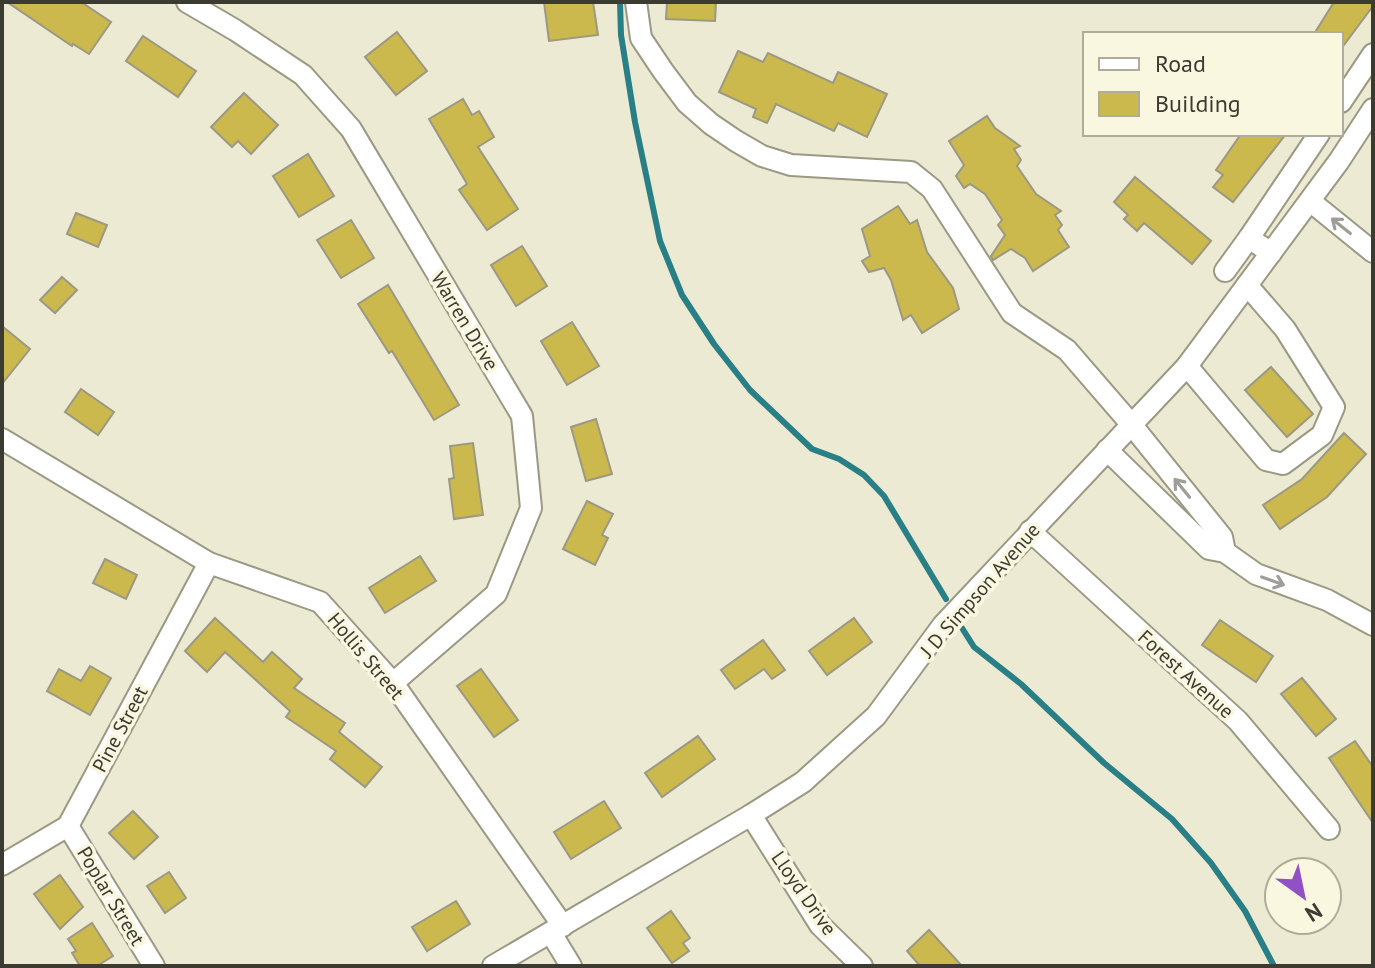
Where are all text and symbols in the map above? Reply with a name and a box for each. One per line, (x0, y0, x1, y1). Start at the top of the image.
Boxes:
legend (1083, 32, 1343, 136)
text: Road (1155, 48, 1206, 79)
text: Building (1155, 88, 1241, 119)
one-way arrow (1331, 218, 1352, 235)
street label: Warren Drive (425, 267, 505, 375)
one-way arrow (1174, 478, 1191, 499)
street label: J D Simpson Avenue (914, 517, 1046, 663)
one-way arrow (1261, 574, 1286, 589)
street label: Hollis Street (322, 607, 410, 705)
street label: Forest Avenue (1133, 624, 1239, 724)
street label: Pine Street (86, 681, 154, 777)
street label: Poplar Street (71, 842, 151, 950)
street label: Lloyd Drive (766, 846, 842, 940)
north arrow (1263, 856, 1343, 936)
text: N (1300, 897, 1328, 928)

